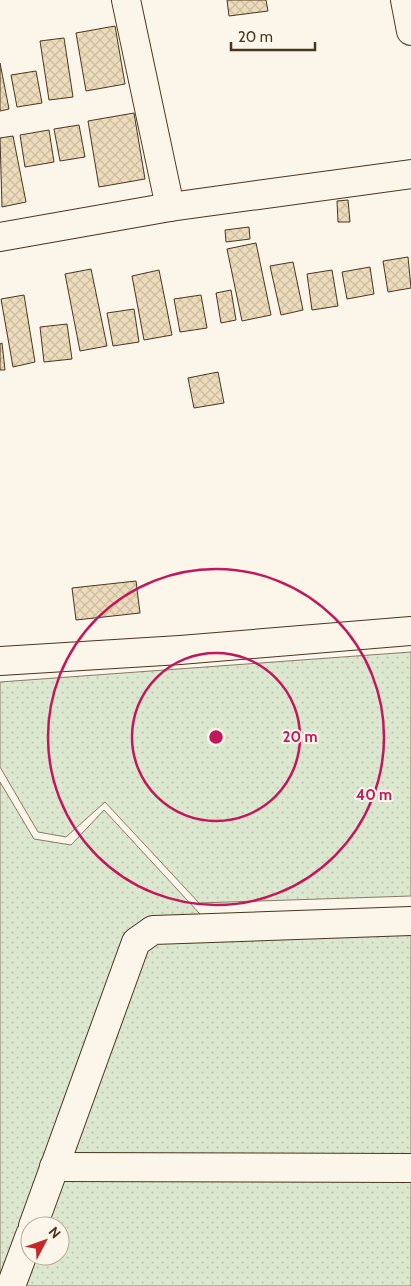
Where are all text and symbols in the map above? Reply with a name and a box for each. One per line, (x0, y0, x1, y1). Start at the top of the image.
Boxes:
scale bar (231, 20, 315, 52)
text: 20 m (238, 28, 273, 46)
centre of rings (207, 728, 225, 746)
text: 20 m (283, 728, 317, 746)
text: 40 m (356, 786, 392, 804)
north arrow (20, 1216, 70, 1266)
text: N (45, 1223, 65, 1242)

